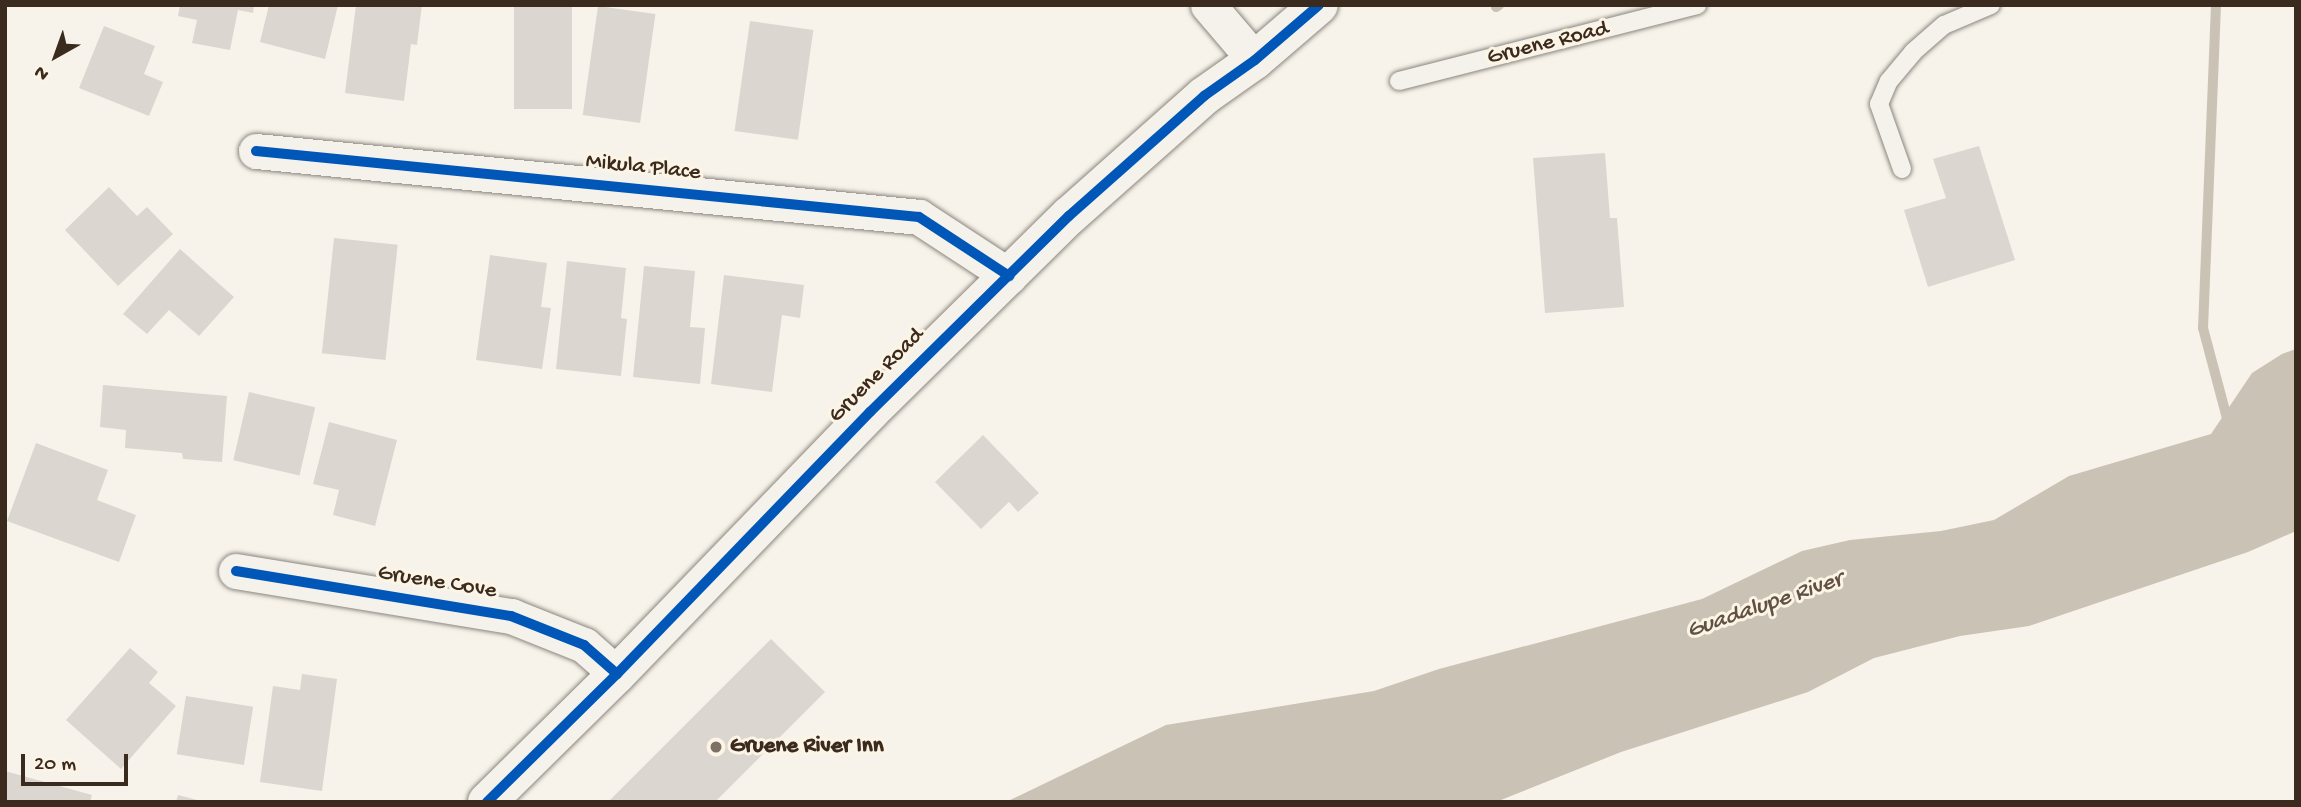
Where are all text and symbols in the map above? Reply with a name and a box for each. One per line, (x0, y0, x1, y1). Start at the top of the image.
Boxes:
street label: Gruene Road (1485, 16, 1611, 72)
north arrow (21, 21, 91, 91)
text: N (30, 60, 54, 85)
street label: Mikula Place (584, 148, 702, 188)
street label: Gruene Road (823, 322, 931, 430)
street label: Gruene Cove (376, 560, 498, 606)
water label: Guadalupe River (1683, 566, 1847, 646)
place label: Gruene River Inn (730, 733, 884, 761)
marker: Gruene River Inn (708, 739, 724, 755)
scale bar (24, 740, 131, 784)
text: 20 m (34, 753, 76, 778)

